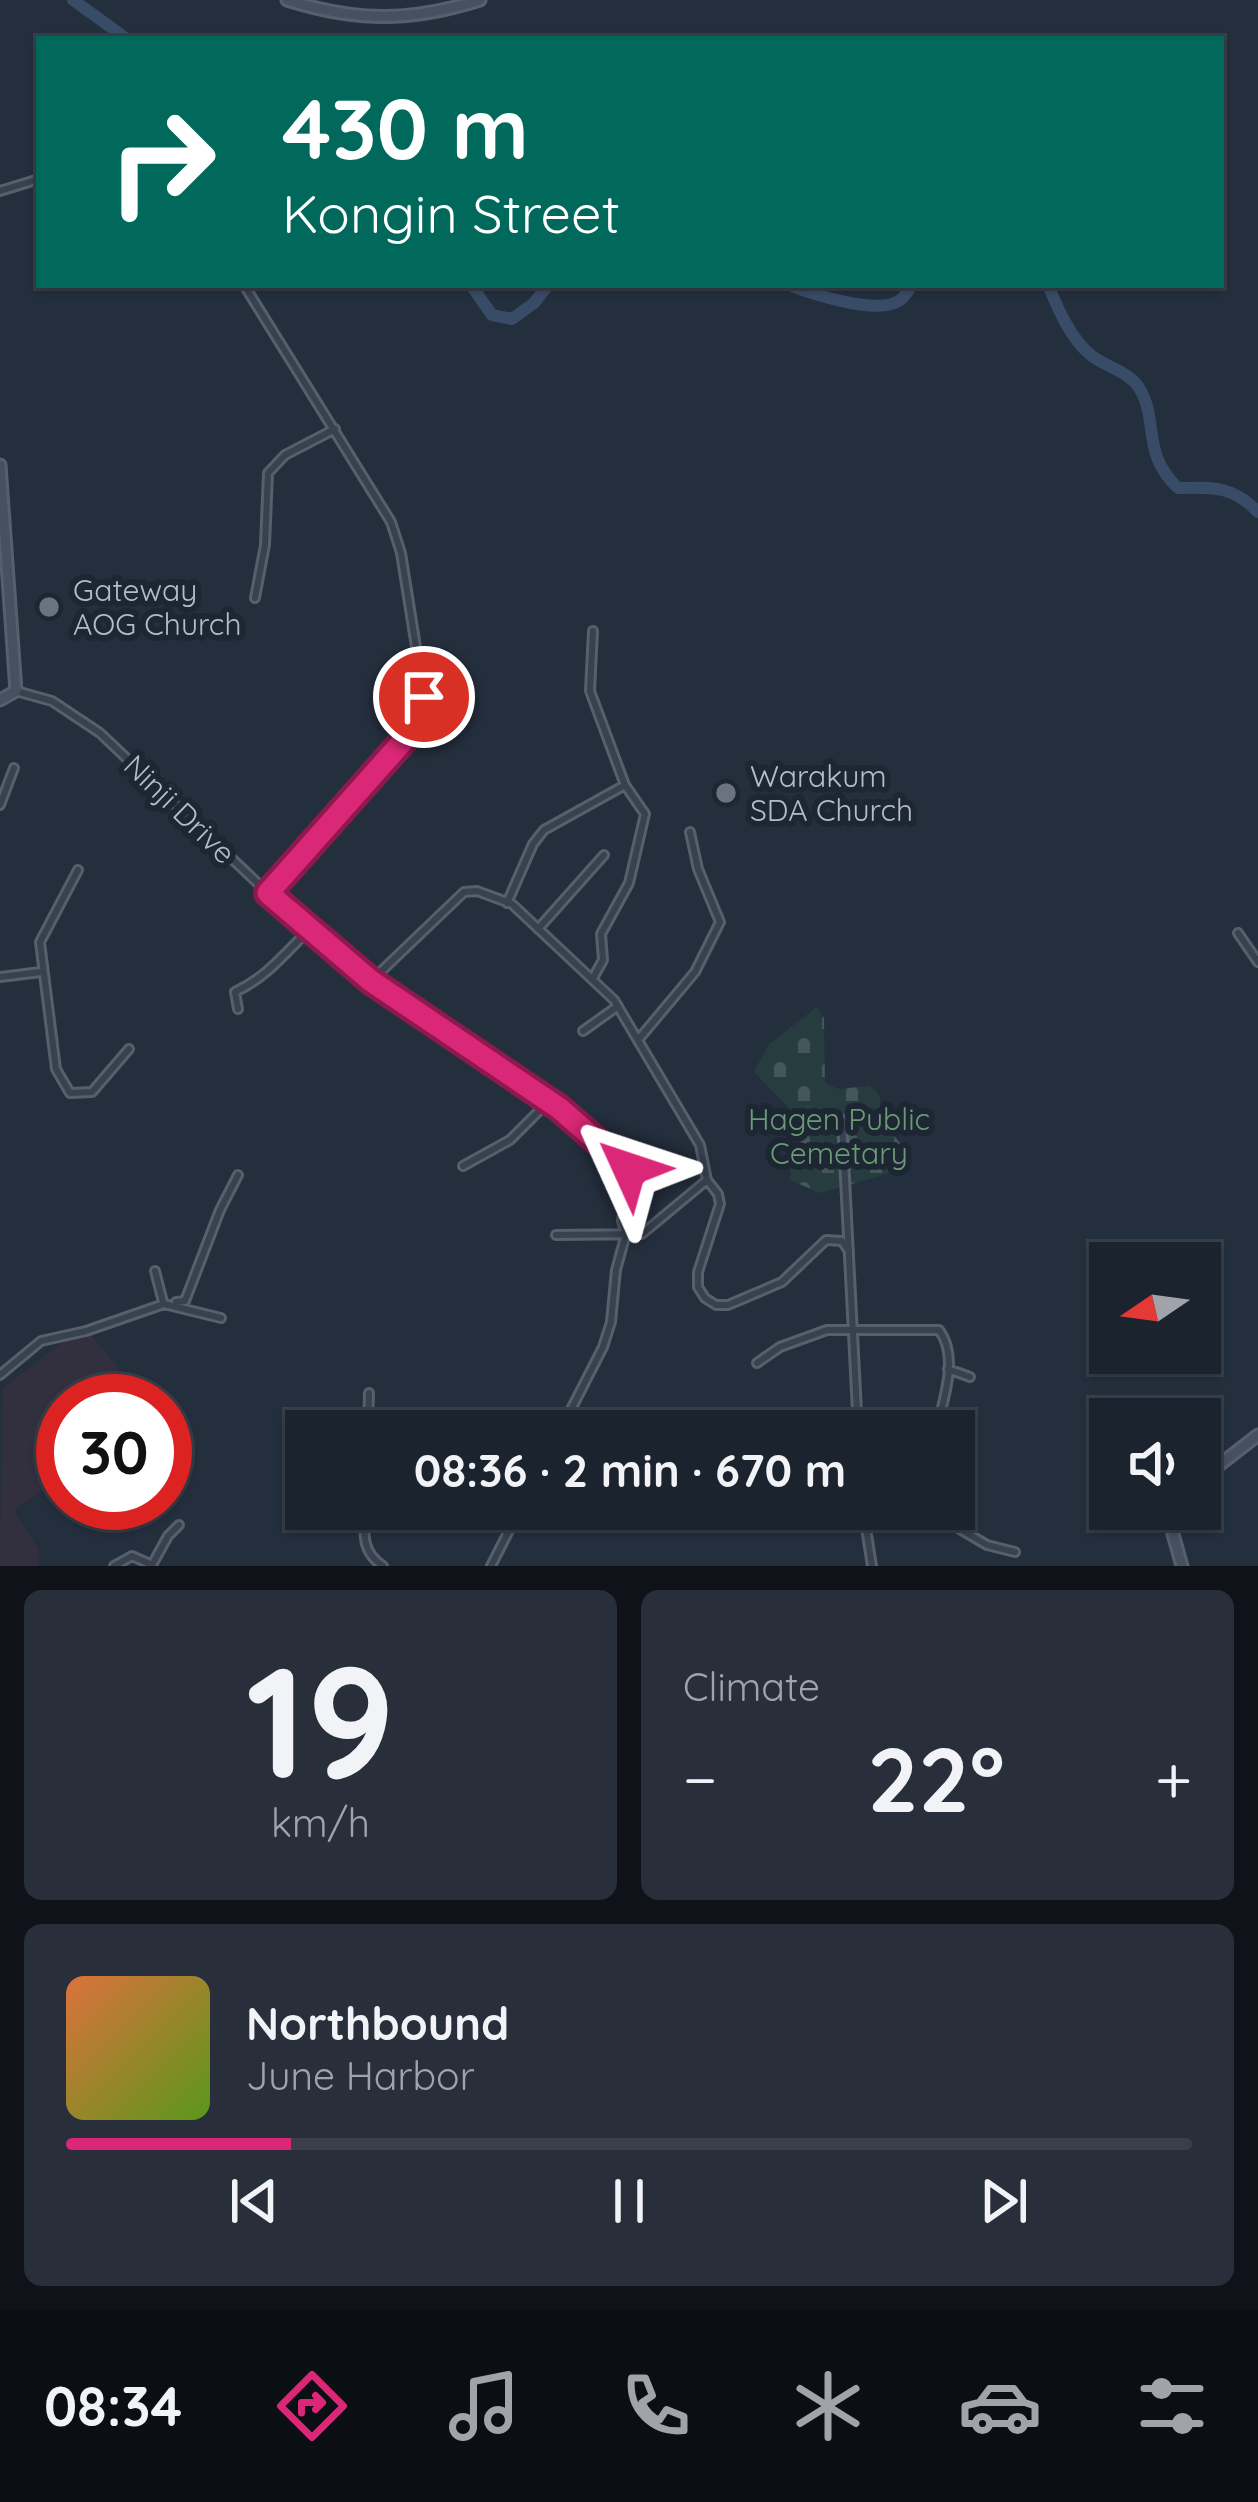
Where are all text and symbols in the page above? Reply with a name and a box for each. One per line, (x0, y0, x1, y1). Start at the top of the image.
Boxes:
text: 430 m (282, 75, 529, 180)
icon: right (84, 84, 240, 240)
text: Kongin Street (282, 179, 620, 247)
place label: Gateway AOG Church (73, 571, 241, 643)
marker: Gateway AOG Church (36, 594, 62, 620)
pin (373, 646, 475, 748)
icon: arrive (391, 664, 457, 730)
street label: Ninji Drive (116, 747, 244, 871)
place label: Warakum SDA Church (750, 757, 913, 829)
marker: Warakum SDA Church (713, 780, 739, 806)
park label: Hagen Public Cemetary (748, 1100, 930, 1172)
position arrow (566, 1106, 692, 1232)
north arrow (1089, 1242, 1221, 1374)
map controls (1089, 1242, 1221, 1530)
speed limit sign: 30 (36, 1374, 192, 1530)
button: sound (1089, 1398, 1221, 1530)
text: 08:36 · 2 min · 670 m (414, 1442, 846, 1498)
text: 19 (246, 1622, 395, 1817)
text: Climate (683, 1662, 820, 1711)
text: 22° (867, 1722, 1005, 1835)
text: − (683, 1737, 717, 1820)
text: + (1155, 1737, 1192, 1820)
text: km/h (271, 1798, 370, 1847)
text: Northbound (246, 1995, 509, 2051)
text: June Harbor (246, 2051, 475, 2100)
icon: previous (221, 2168, 287, 2234)
icon: pause (596, 2168, 662, 2234)
icon: next (971, 2168, 1037, 2234)
icon: directions (270, 2364, 354, 2448)
icon: music (442, 2364, 526, 2448)
icon: phone (614, 2364, 698, 2448)
icon: climate (786, 2364, 870, 2448)
icon: car (958, 2364, 1042, 2448)
icon: filters (1130, 2364, 1214, 2448)
text: 08:34 (44, 2372, 182, 2440)

